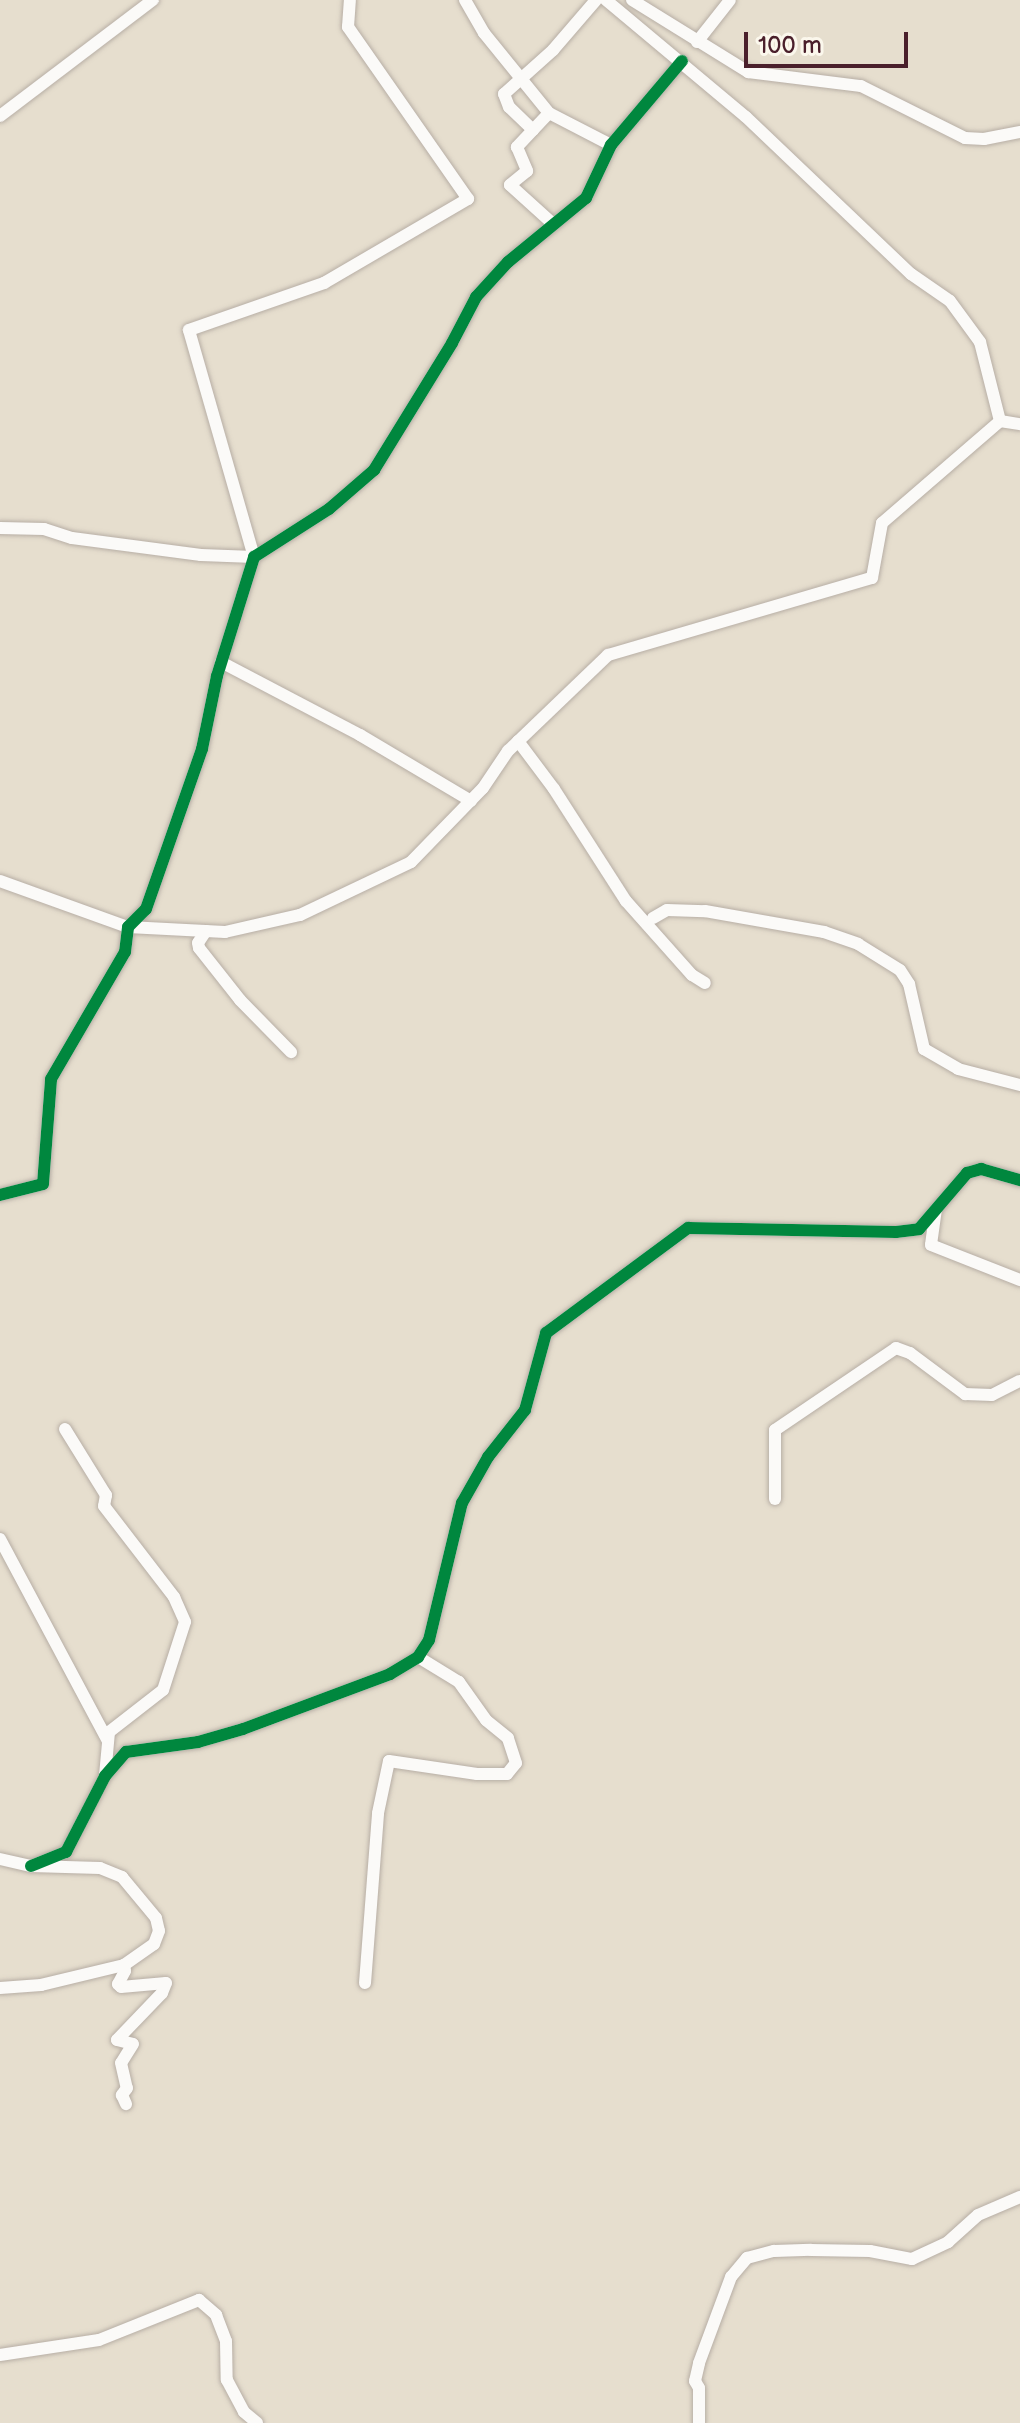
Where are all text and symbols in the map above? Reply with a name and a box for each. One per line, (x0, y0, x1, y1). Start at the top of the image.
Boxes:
scale bar (748, 16, 912, 66)
text: 100 m (758, 31, 822, 60)

